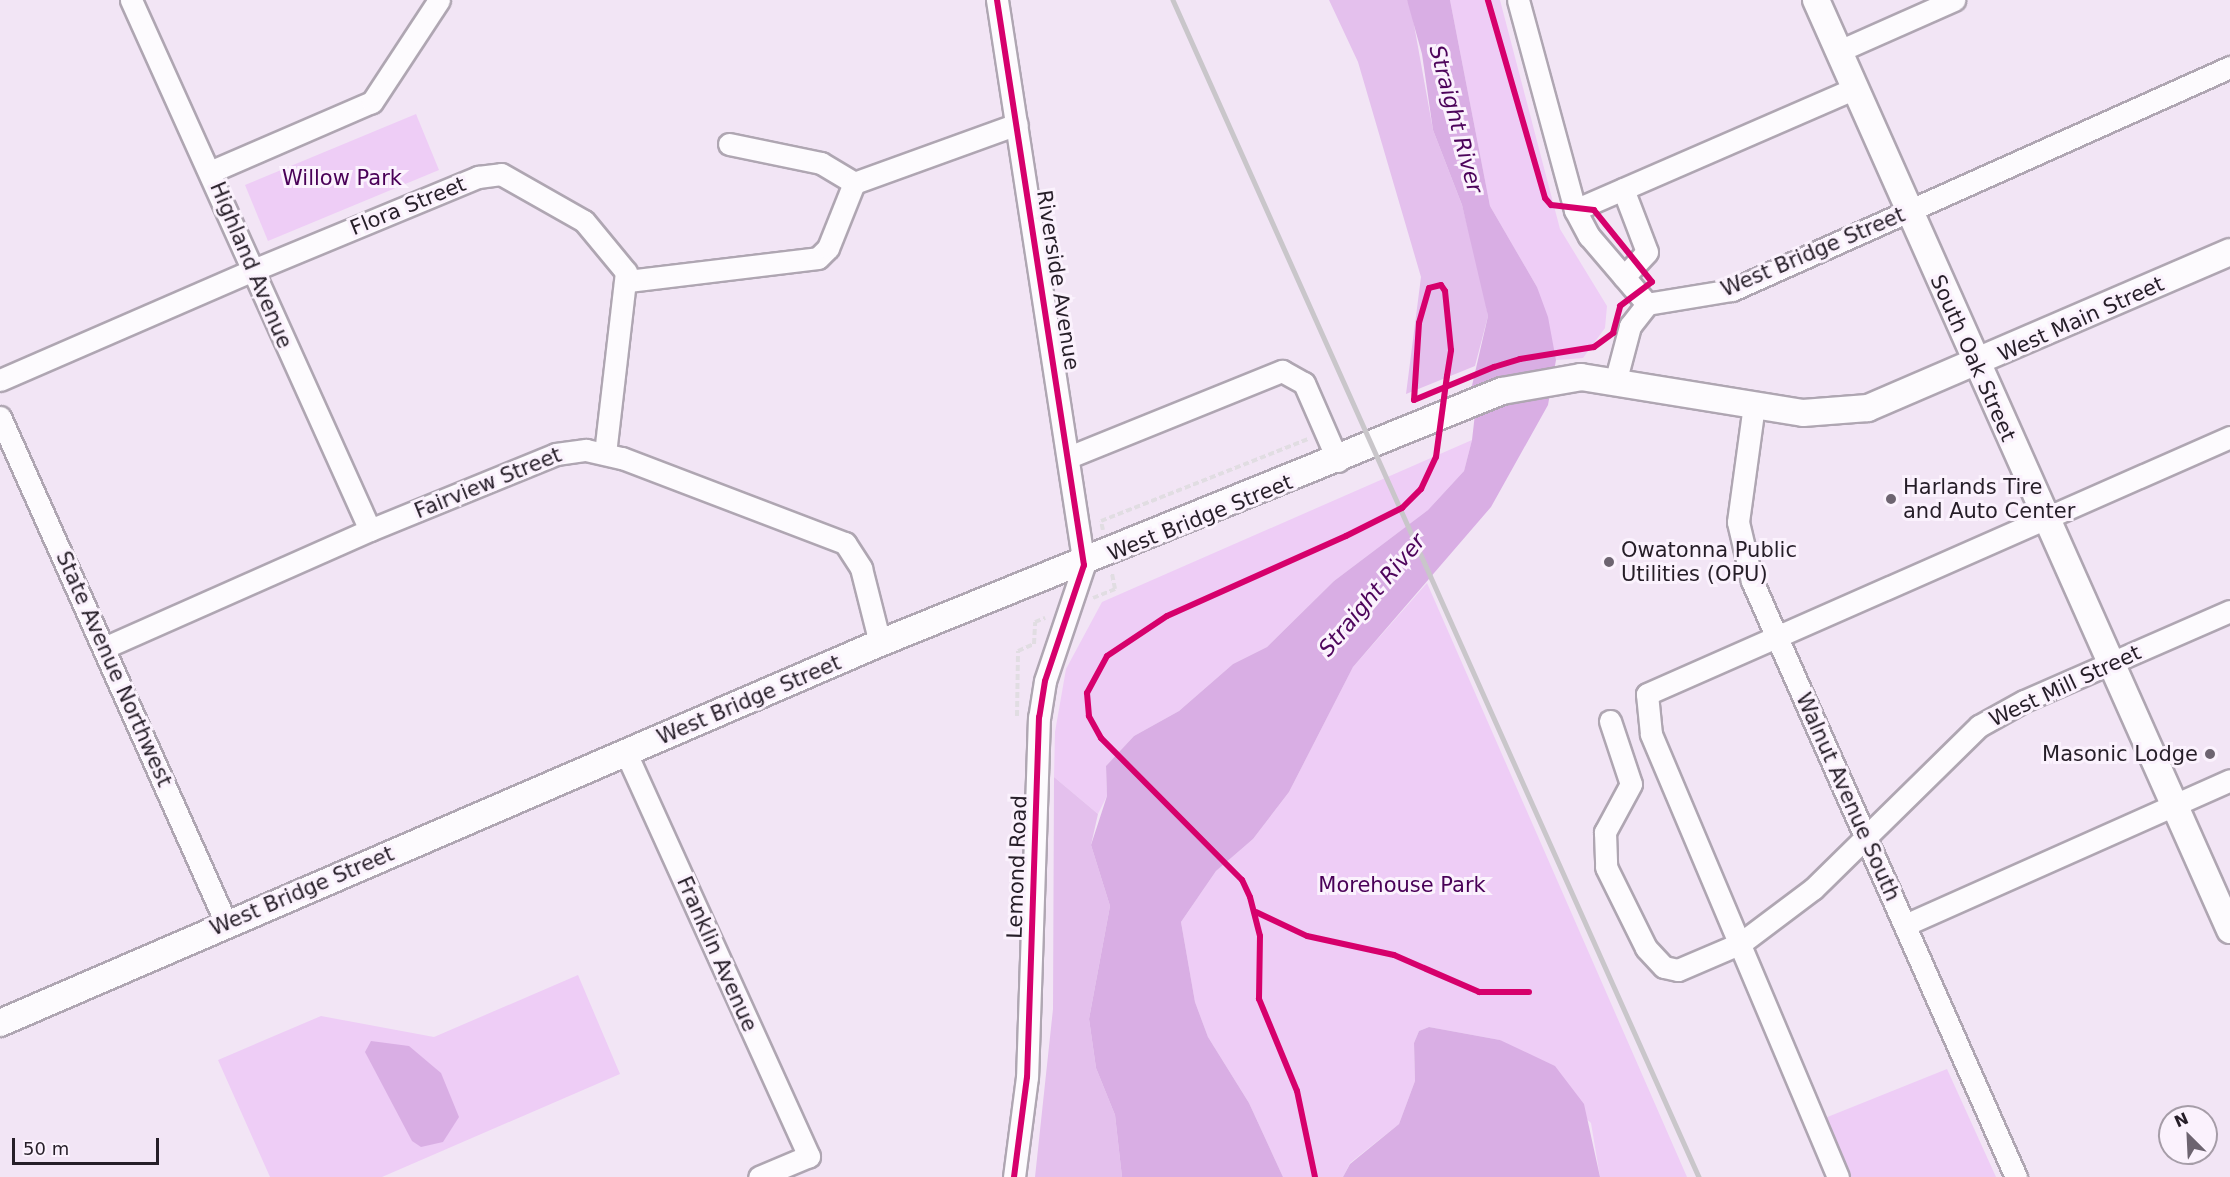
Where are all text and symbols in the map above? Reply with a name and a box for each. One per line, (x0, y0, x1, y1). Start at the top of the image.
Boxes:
water label: Straight River (1424, 42, 1488, 196)
park label: Willow Park (282, 165, 402, 191)
street label: Flora Street (346, 171, 470, 241)
street label: Highland Avenue (205, 178, 297, 352)
street label: Riverside Avenue (1031, 188, 1085, 372)
street label: West Bridge Street (1717, 202, 1909, 302)
street label: South Oak Street (1925, 271, 2021, 445)
street label: West Main Street (1994, 271, 2168, 367)
street label: Fairview Street (411, 442, 565, 524)
street label: West Bridge Street (1104, 469, 1296, 567)
place label: Harlands Tire and Auto Center (1903, 474, 2075, 524)
marker: Harlands Tire and Auto Center (1884, 492, 1898, 506)
water label: Straight River (1313, 528, 1431, 662)
place label: Owatonna Public Utilities (OPU) (1621, 537, 1797, 587)
street label: State Avenue Northwest (51, 547, 177, 791)
marker: Owatonna Public Utilities (OPU) (1602, 555, 1616, 569)
street label: West Mill Street (1985, 640, 2145, 732)
street label: West Bridge Street (653, 650, 845, 750)
street label: Walnut Avenue South (1791, 689, 1905, 905)
place label: Masonic Lodge (2042, 741, 2198, 767)
marker: Masonic Lodge (2203, 747, 2217, 761)
street label: Lemond Road (1002, 795, 1032, 939)
street label: West Bridge Street (206, 841, 398, 941)
park label: Morehouse Park (1318, 872, 1486, 898)
street label: Franklin Avenue (671, 873, 763, 1035)
north arrow (2158, 1105, 2218, 1165)
text: N (2171, 1109, 2191, 1131)
scale bar (15, 1126, 162, 1164)
text: 50 m (23, 1138, 69, 1159)

